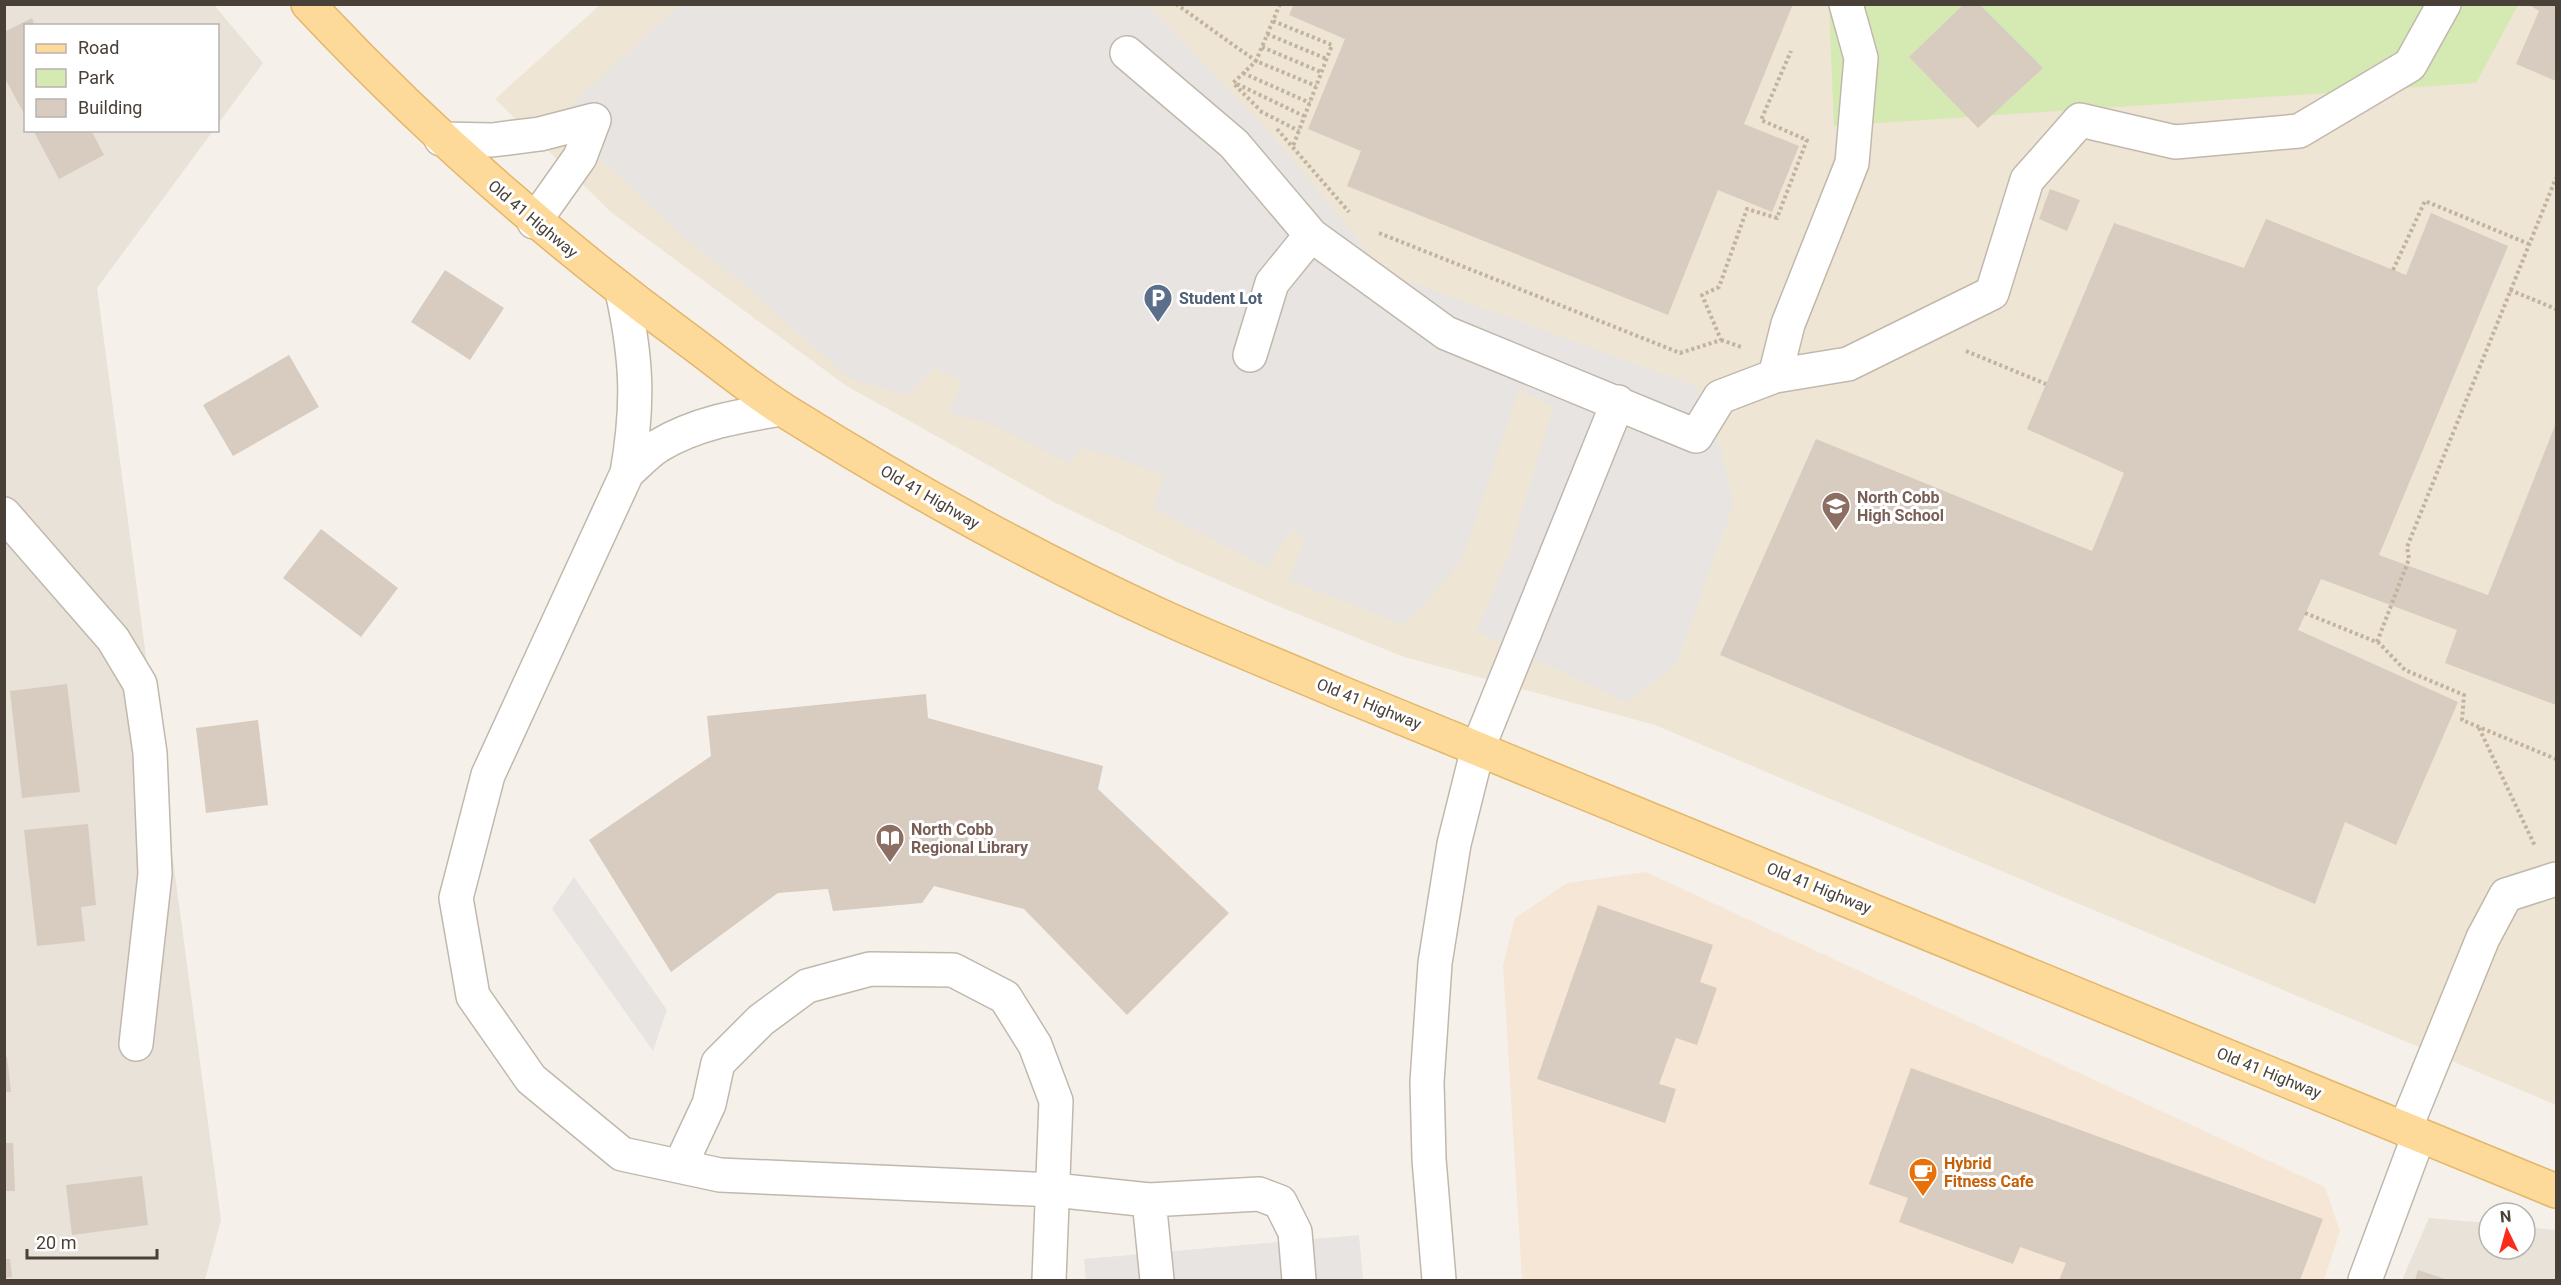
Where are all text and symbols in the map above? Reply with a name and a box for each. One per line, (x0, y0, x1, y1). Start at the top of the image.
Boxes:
legend (24, 24, 219, 132)
text: Road (78, 37, 119, 58)
text: Park (78, 67, 115, 88)
text: Building (78, 97, 142, 118)
street label: Old 41 Highway (484, 176, 582, 262)
parking icon: Student Lot (1142, 282, 1174, 324)
place label: Student Lot (1179, 289, 1263, 308)
street label: Old 41 Highway (877, 461, 983, 533)
place label: North Cobb High School (1857, 488, 1944, 525)
school or university icon: North Cobb High School (1820, 490, 1852, 532)
street label: Old 41 Highway (1314, 674, 1424, 734)
place label: North Cobb Regional Library (911, 820, 1029, 857)
library icon: North Cobb Regional Library (874, 822, 906, 864)
street label: Old 41 Highway (1764, 858, 1874, 918)
street label: Old 41 Highway (2214, 1043, 2324, 1103)
place label: Hybrid Fitness Cafe (1944, 1154, 2034, 1191)
cafe icon: Hybrid Fitness Cafe (1907, 1156, 1939, 1198)
north arrow (2477, 1201, 2537, 1261)
text: N (2499, 1207, 2512, 1227)
scale bar (27, 1222, 158, 1260)
text: 20 m (36, 1232, 76, 1253)

